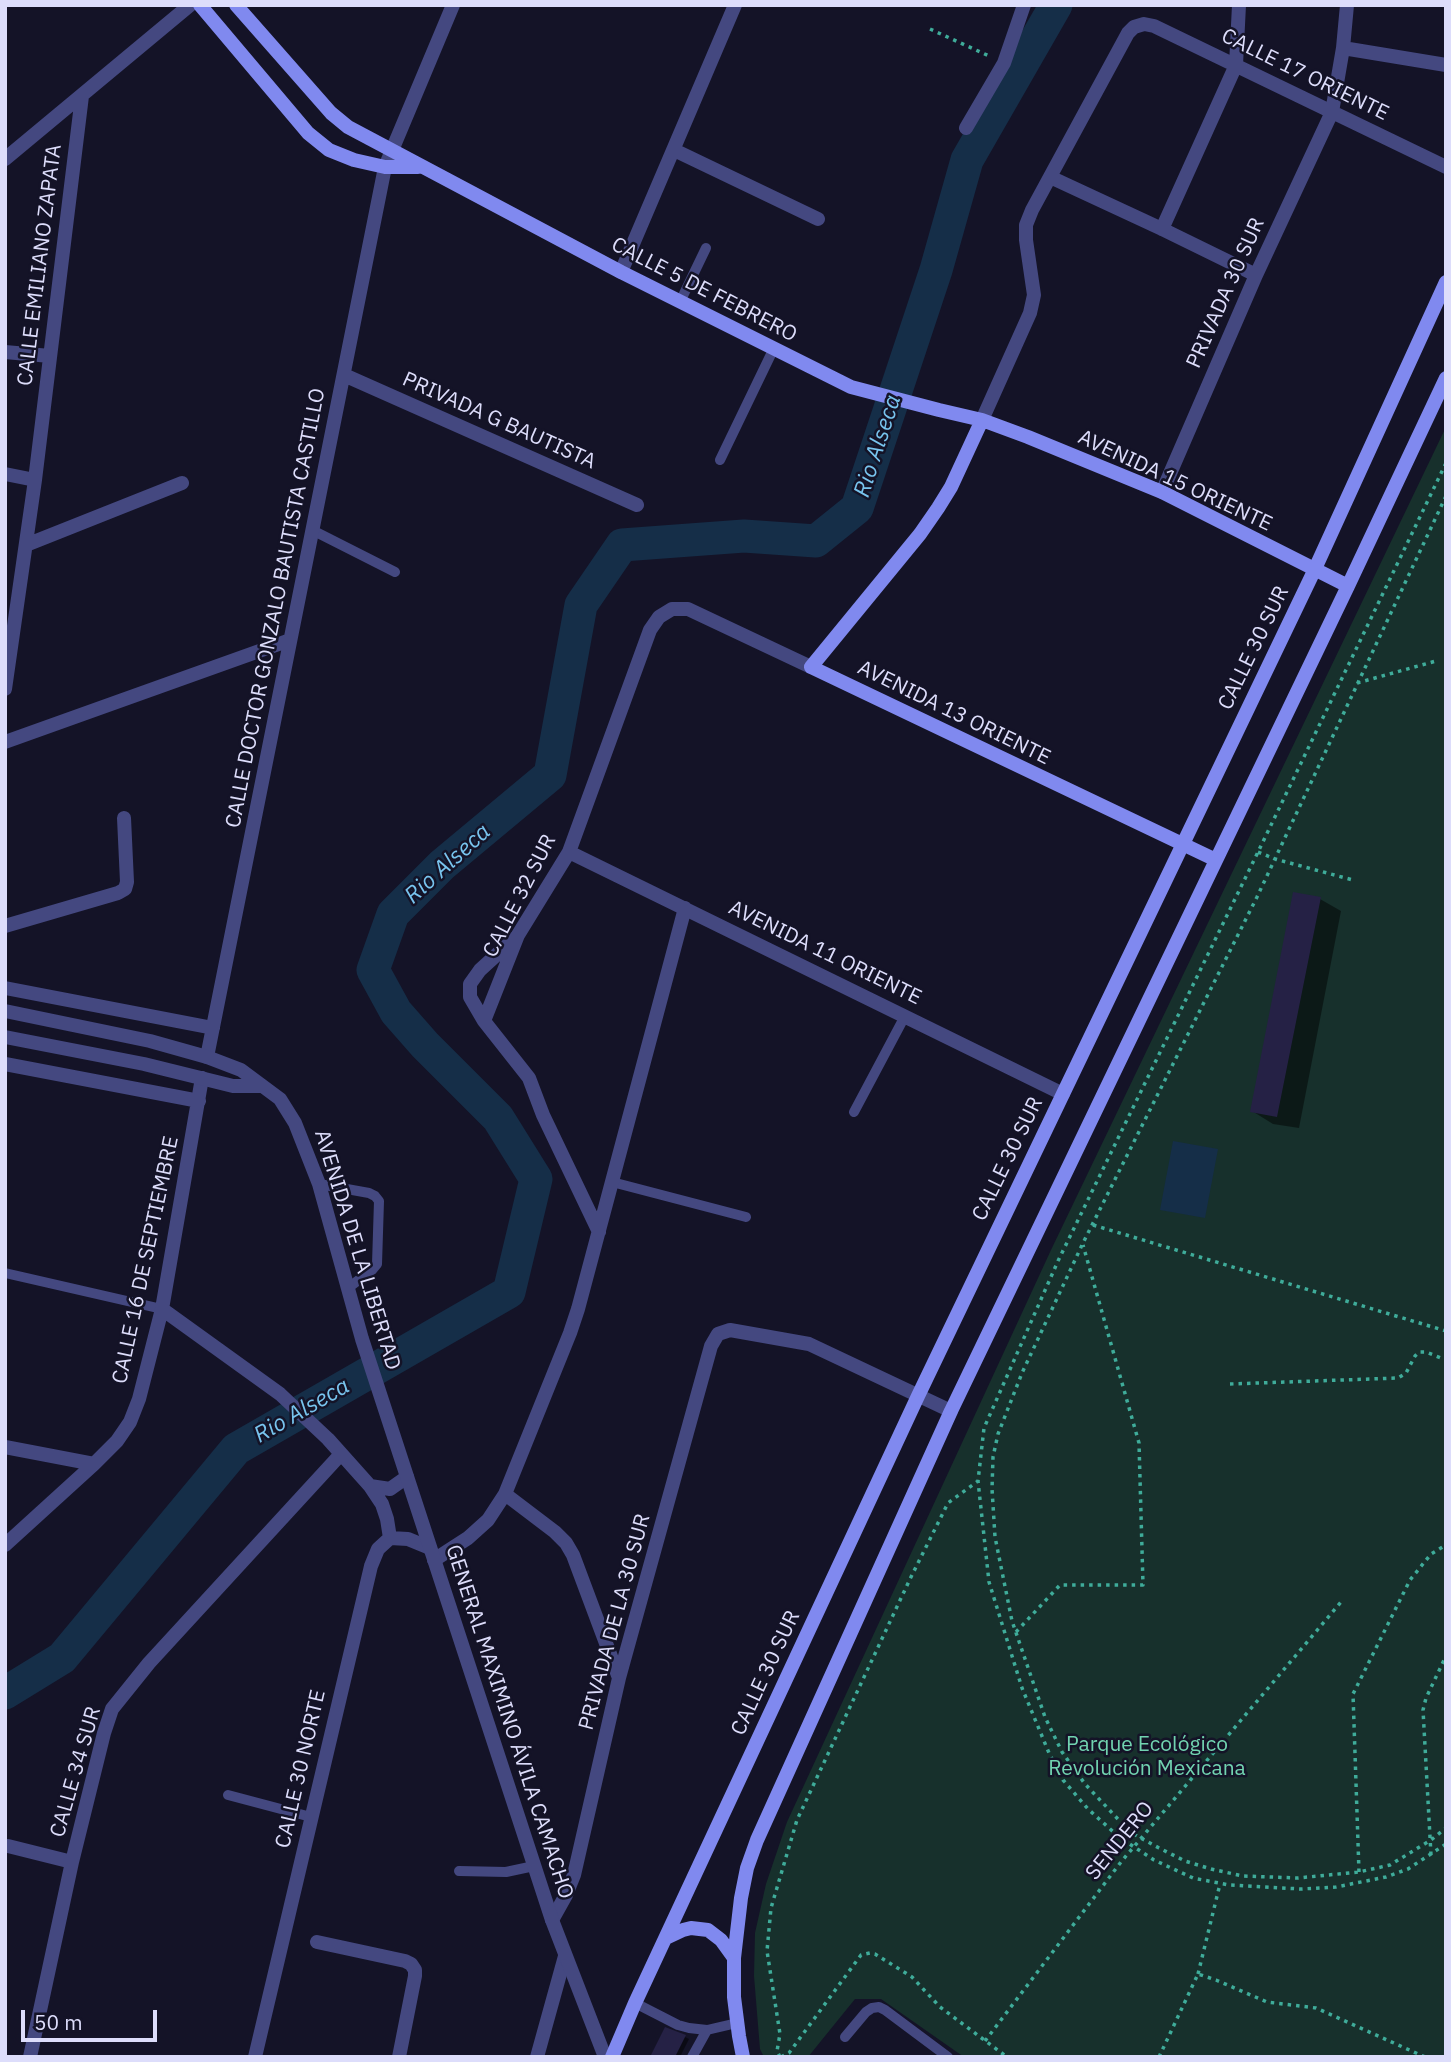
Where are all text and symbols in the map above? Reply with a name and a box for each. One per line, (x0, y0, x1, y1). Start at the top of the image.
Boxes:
street label: CALLE 17 ORIENTE (1217, 24, 1393, 126)
street label: CALLE EMILIANO ZAPATA (13, 143, 67, 387)
street label: PRIVADA 30 SUR (1181, 214, 1271, 372)
street label: CALLE 5 DE FEBRERO (607, 232, 801, 348)
street label: PRIVADA G BAUTISTA (398, 367, 600, 475)
street label: CALLE DOCTOR GONZALO BAUTISTA CASTILLO (221, 386, 331, 830)
water label: Rio Alseca (849, 391, 907, 501)
street label: AVENIDA 15 ORIENTE (1074, 425, 1276, 537)
street label: CALLE 30 SUR (1213, 582, 1295, 714)
street label: AVENIDA 13 ORIENTE (853, 655, 1055, 771)
water label: Rio Alseca (399, 818, 497, 910)
street label: CALLE 32 SUR (478, 830, 562, 962)
street label: AVENIDA 11 ORIENTE (724, 895, 926, 1011)
street label: CALLE 30 SUR (967, 1093, 1049, 1225)
street label: AVENIDA DE LA LIBERTAD (308, 1127, 406, 1373)
street label: CALLE 16 DE SEPTIEMBRE (107, 1134, 185, 1386)
water label: Rio Alseca (249, 1373, 355, 1449)
street label: PRIVADA DE LA 30 SUR (574, 1511, 656, 1733)
street label: GENERAL MAXIMINO ÁVILA CAMACHO (440, 1542, 578, 1902)
street label: CALLE 30 SUR (726, 1607, 806, 1739)
street label: CALLE 30 NORTE (271, 1687, 331, 1851)
street label: CALLE 34 SUR (45, 1704, 107, 1840)
park label: Parque Ecológico Revolución Mexicana (1048, 1732, 1246, 1782)
street label: SENDERO (1081, 1797, 1159, 1885)
scale bar (24, 1996, 161, 2040)
text: 50 m (34, 2008, 83, 2036)

